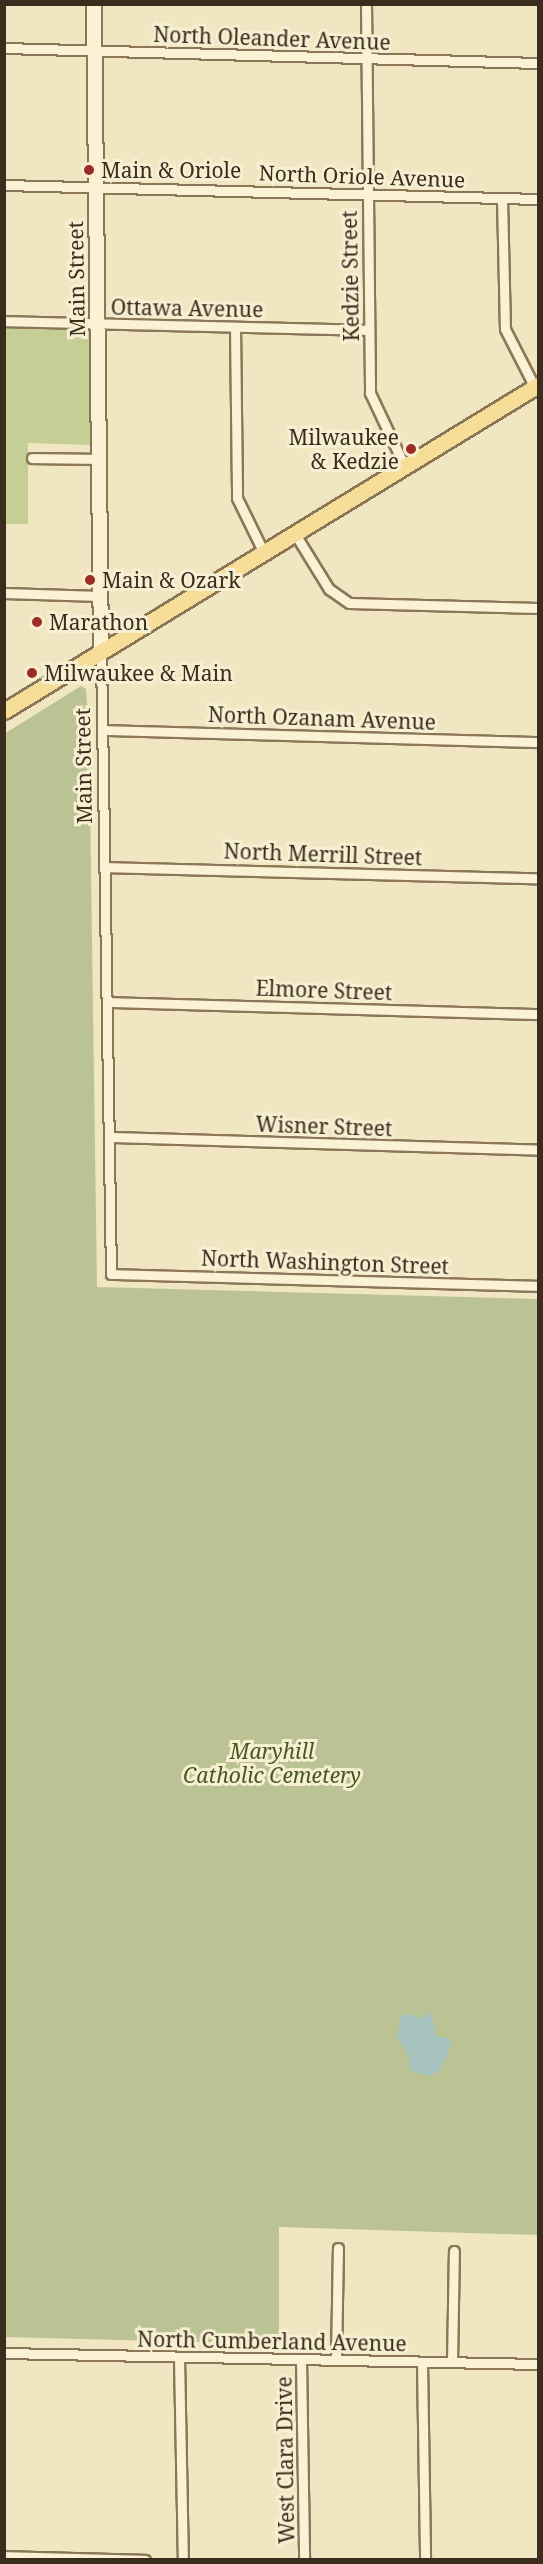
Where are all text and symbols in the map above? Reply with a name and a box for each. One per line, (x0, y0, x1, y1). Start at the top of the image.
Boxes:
street label: North Oleander Avenue (153, 21, 391, 55)
place label: Main & Oriole (101, 157, 241, 183)
street label: North Oriole Avenue (258, 160, 466, 192)
marker: Main & Oriole (82, 163, 96, 177)
street label: Kedzie Street (336, 210, 364, 342)
street label: Main Street (62, 221, 90, 337)
street label: Ottawa Avenue (110, 294, 264, 322)
place label: Milwaukee & Kedzie (288, 424, 399, 474)
marker: Milwaukee & Kedzie (404, 442, 418, 456)
place label: Main & Ozark (102, 567, 241, 593)
marker: Main & Ozark (83, 573, 97, 587)
place label: Marathon (49, 609, 148, 635)
marker: Marathon (30, 615, 44, 629)
place label: Milwaukee & Main (44, 660, 233, 686)
marker: Milwaukee & Main (25, 666, 39, 680)
street label: North Ozanam Avenue (208, 701, 436, 735)
street label: Main Street (69, 708, 97, 824)
street label: North Merrill Street (223, 838, 423, 870)
street label: Elmore Street (255, 975, 393, 1005)
street label: Wisner Street (255, 1111, 393, 1141)
street label: North Washington Street (201, 1245, 449, 1279)
park label: Maryhill Catholic Cemetery (183, 1738, 361, 1788)
street label: North Cumberland Avenue (137, 2326, 407, 2356)
street label: West Clara Drive (271, 2376, 299, 2544)

